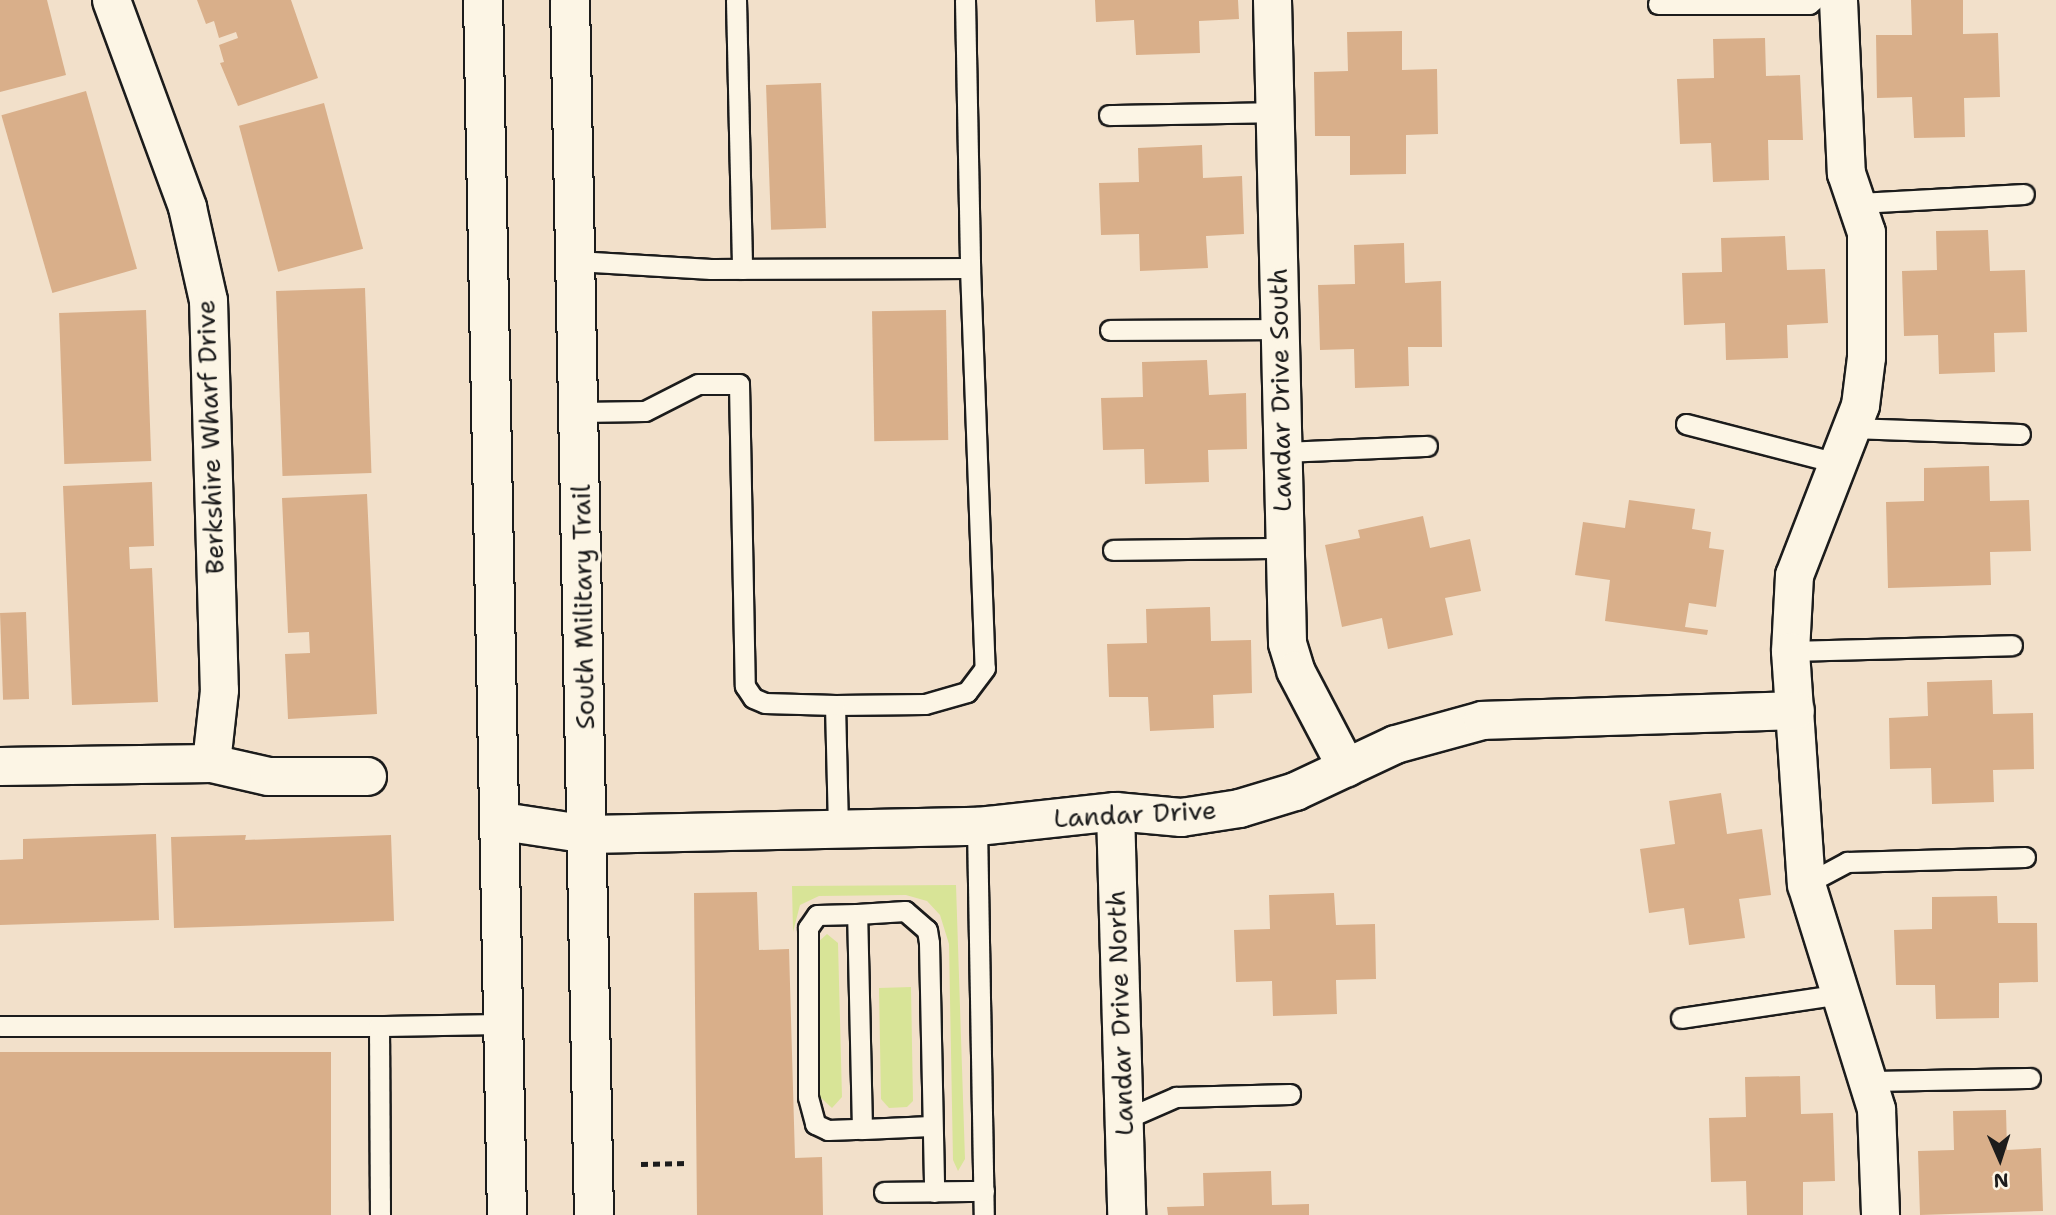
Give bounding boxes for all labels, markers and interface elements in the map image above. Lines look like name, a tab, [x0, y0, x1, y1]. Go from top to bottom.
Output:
street label: Landar Drive South	[1262, 268, 1298, 512]
street label: Berkshire Wharf Drive	[190, 299, 230, 575]
street label: South Military Trail	[565, 484, 601, 730]
street label: Landar Drive	[1053, 794, 1217, 834]
street label: Landar Drive North	[1100, 890, 1140, 1136]
north arrow	[1965, 1124, 2035, 1194]
text: N	[1993, 1168, 2009, 1193]

